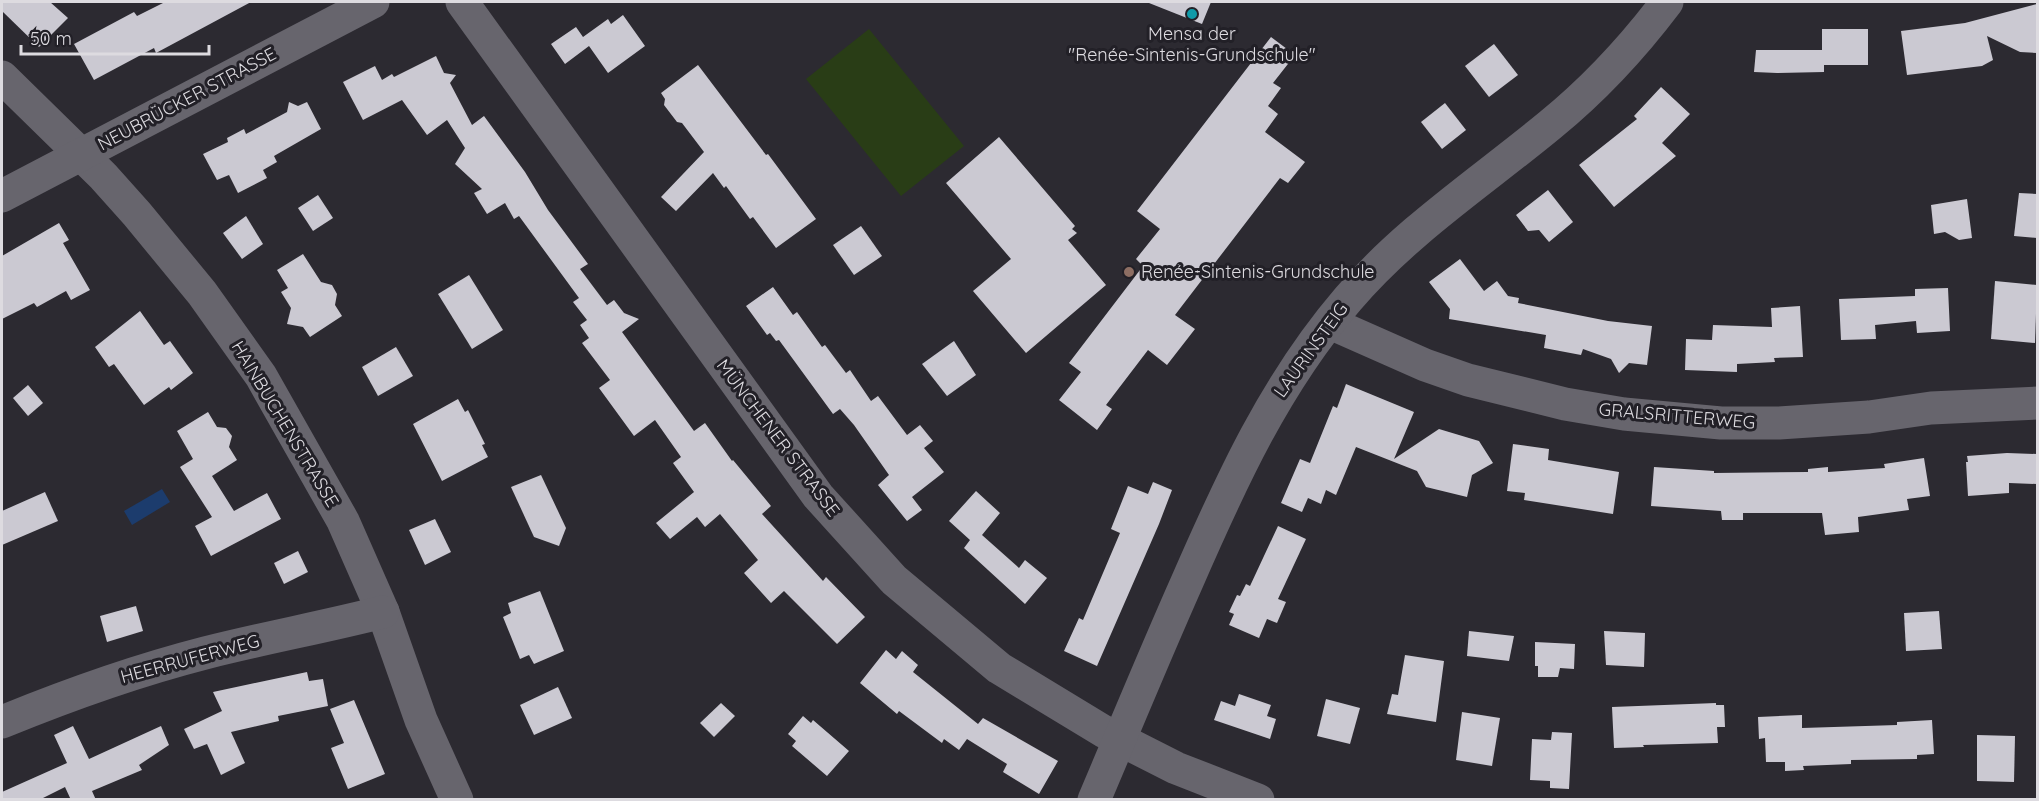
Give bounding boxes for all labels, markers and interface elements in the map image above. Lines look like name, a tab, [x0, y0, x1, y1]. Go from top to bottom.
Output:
marker: Mensa der "Renée-Sintenis-Grundschule"	[1185, 7, 1199, 21]
scale bar	[21, 18, 208, 56]
place label: Mensa der "Renée-Sintenis-Grundschule"	[1068, 22, 1316, 66]
text: 50 m	[30, 27, 72, 50]
street label: NEUBRÜCKER STRASSE	[94, 42, 280, 155]
place label: Renée-Sintenis-Grundschule	[1141, 260, 1375, 283]
marker: Renée-Sintenis-Grundschule	[1122, 265, 1136, 279]
street label: LAURINSTEIG	[1268, 298, 1353, 402]
street label: HAINBUCHENSTRASSE	[227, 336, 344, 511]
street label: MÜNCHENER STRASSE	[712, 354, 845, 521]
street label: GRALSRITTERWEG	[1598, 397, 1756, 434]
street label: HEERRUFERWEG	[118, 629, 262, 688]

